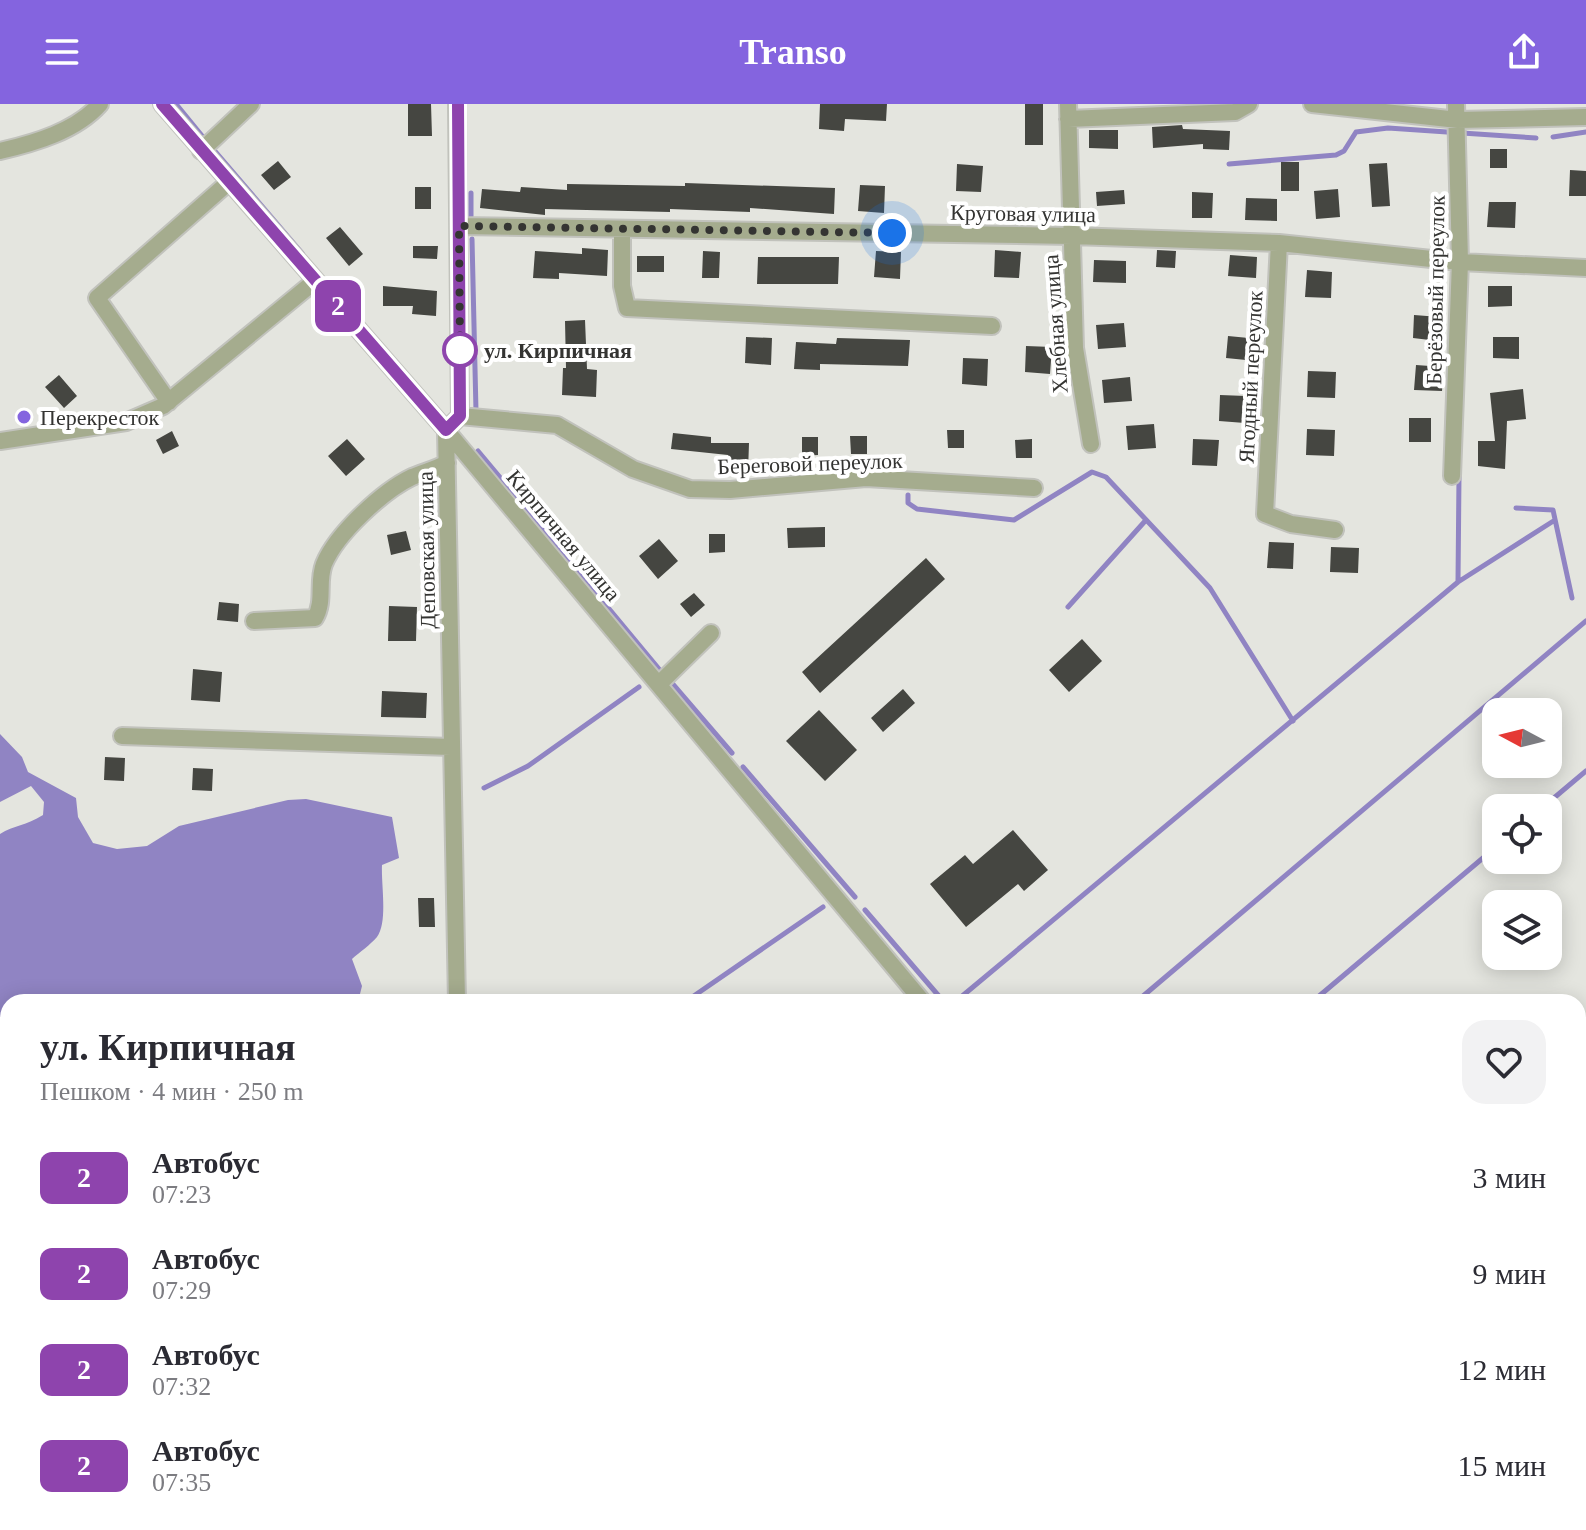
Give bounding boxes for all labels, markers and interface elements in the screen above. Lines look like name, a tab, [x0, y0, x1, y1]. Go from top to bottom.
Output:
icon: menu	[40, 30, 84, 74]
icon: share	[1502, 30, 1546, 74]
text: Transo	[739, 32, 847, 72]
street label: Берёзовый переулок	[1421, 195, 1450, 385]
street label: Круговая улица	[950, 200, 1096, 227]
your location	[872, 213, 912, 253]
street label: Хлебная улица	[1038, 253, 1073, 394]
line badge: 2	[312, 280, 364, 332]
text: 2	[331, 290, 345, 321]
street label: Ягодный переулок	[1233, 290, 1268, 464]
marker: ул. Кирпичная	[443, 333, 477, 367]
place label: ул. Кирпичная	[484, 338, 632, 363]
place label: Перекресток	[40, 405, 160, 430]
marker: Перекресток	[15, 408, 33, 426]
street label: Береговой переулок	[717, 448, 904, 479]
street label: Кирпичная улица	[501, 465, 626, 606]
street label: Деповская улица	[413, 471, 440, 629]
north arrow	[1482, 698, 1562, 778]
map controls	[1482, 698, 1562, 970]
button: locate	[1482, 794, 1562, 874]
button: layers	[1482, 890, 1562, 970]
button: heart	[1462, 1020, 1546, 1104]
text: ул. Кирпичная	[40, 1026, 296, 1068]
text: Пешком · 4 мин · 250 m	[40, 1077, 303, 1106]
text: Автобус	[152, 1146, 260, 1179]
text: 3 мин	[1472, 1161, 1546, 1194]
text: 2	[77, 1162, 91, 1193]
text: 07:23	[152, 1180, 211, 1209]
text: Автобус	[152, 1242, 260, 1275]
text: 9 мин	[1472, 1257, 1546, 1290]
text: 2	[77, 1258, 91, 1289]
text: 07:29	[152, 1276, 211, 1305]
text: Автобус	[152, 1338, 260, 1371]
text: 12 мин	[1457, 1353, 1546, 1386]
text: 2	[77, 1354, 91, 1385]
text: 07:32	[152, 1372, 211, 1401]
text: Автобус	[152, 1434, 260, 1467]
text: 15 мин	[1457, 1449, 1546, 1482]
text: 2	[77, 1450, 91, 1481]
text: 07:35	[152, 1468, 211, 1497]

